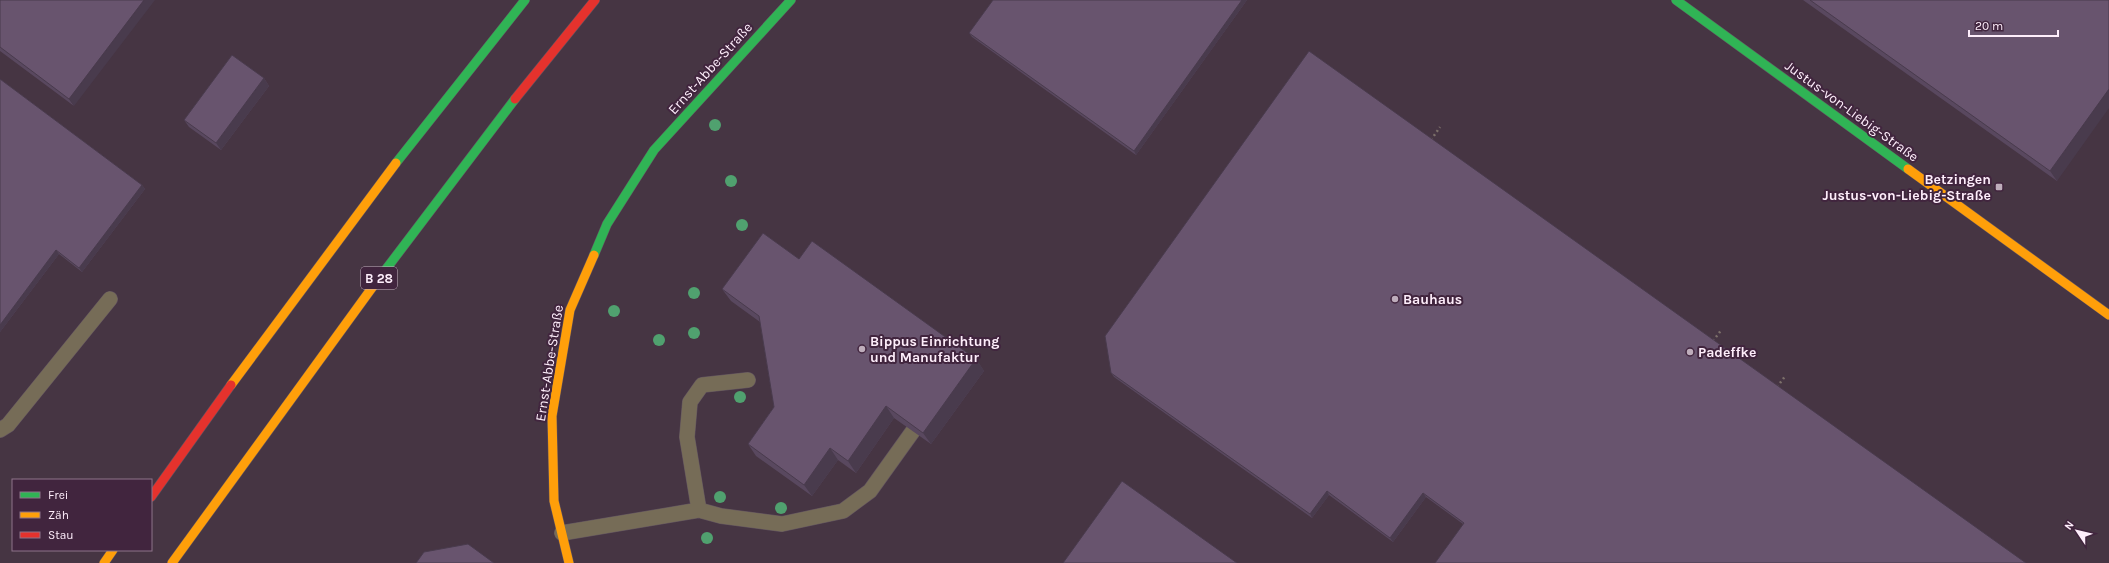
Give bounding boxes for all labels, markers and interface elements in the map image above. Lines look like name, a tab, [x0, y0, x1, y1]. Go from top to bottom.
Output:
scale bar	[1969, 12, 2058, 38]
street label: Ernst-Abbe-Straße	[665, 19, 756, 118]
text: 20 m	[1975, 19, 2003, 33]
street label: Justus-von-Liebig-Straße	[1782, 57, 1922, 166]
place label: Betzingen Justus-von-Liebig-Straße	[1822, 171, 1991, 204]
marker: Betzingen Justus-von-Liebig-Straße	[1994, 182, 2004, 192]
road number: B 28	[361, 267, 397, 289]
place label: Bauhaus	[1403, 291, 1462, 308]
marker: Bauhaus	[1390, 294, 1400, 304]
street label: Ernst-Abbe-Straße	[532, 304, 567, 423]
place label: Bippus Einrichtung und Manufaktur	[870, 333, 999, 366]
marker: Bippus Einrichtung und Manufaktur	[857, 344, 867, 354]
place label: Padeffke	[1698, 344, 1756, 361]
marker: Padeffke	[1685, 347, 1695, 357]
legend	[12, 479, 152, 551]
text: Frei	[48, 488, 68, 502]
text: Zäh	[48, 508, 69, 522]
north arrow	[2057, 511, 2097, 551]
text: N	[2062, 519, 2077, 533]
text: Stau	[48, 528, 74, 542]

